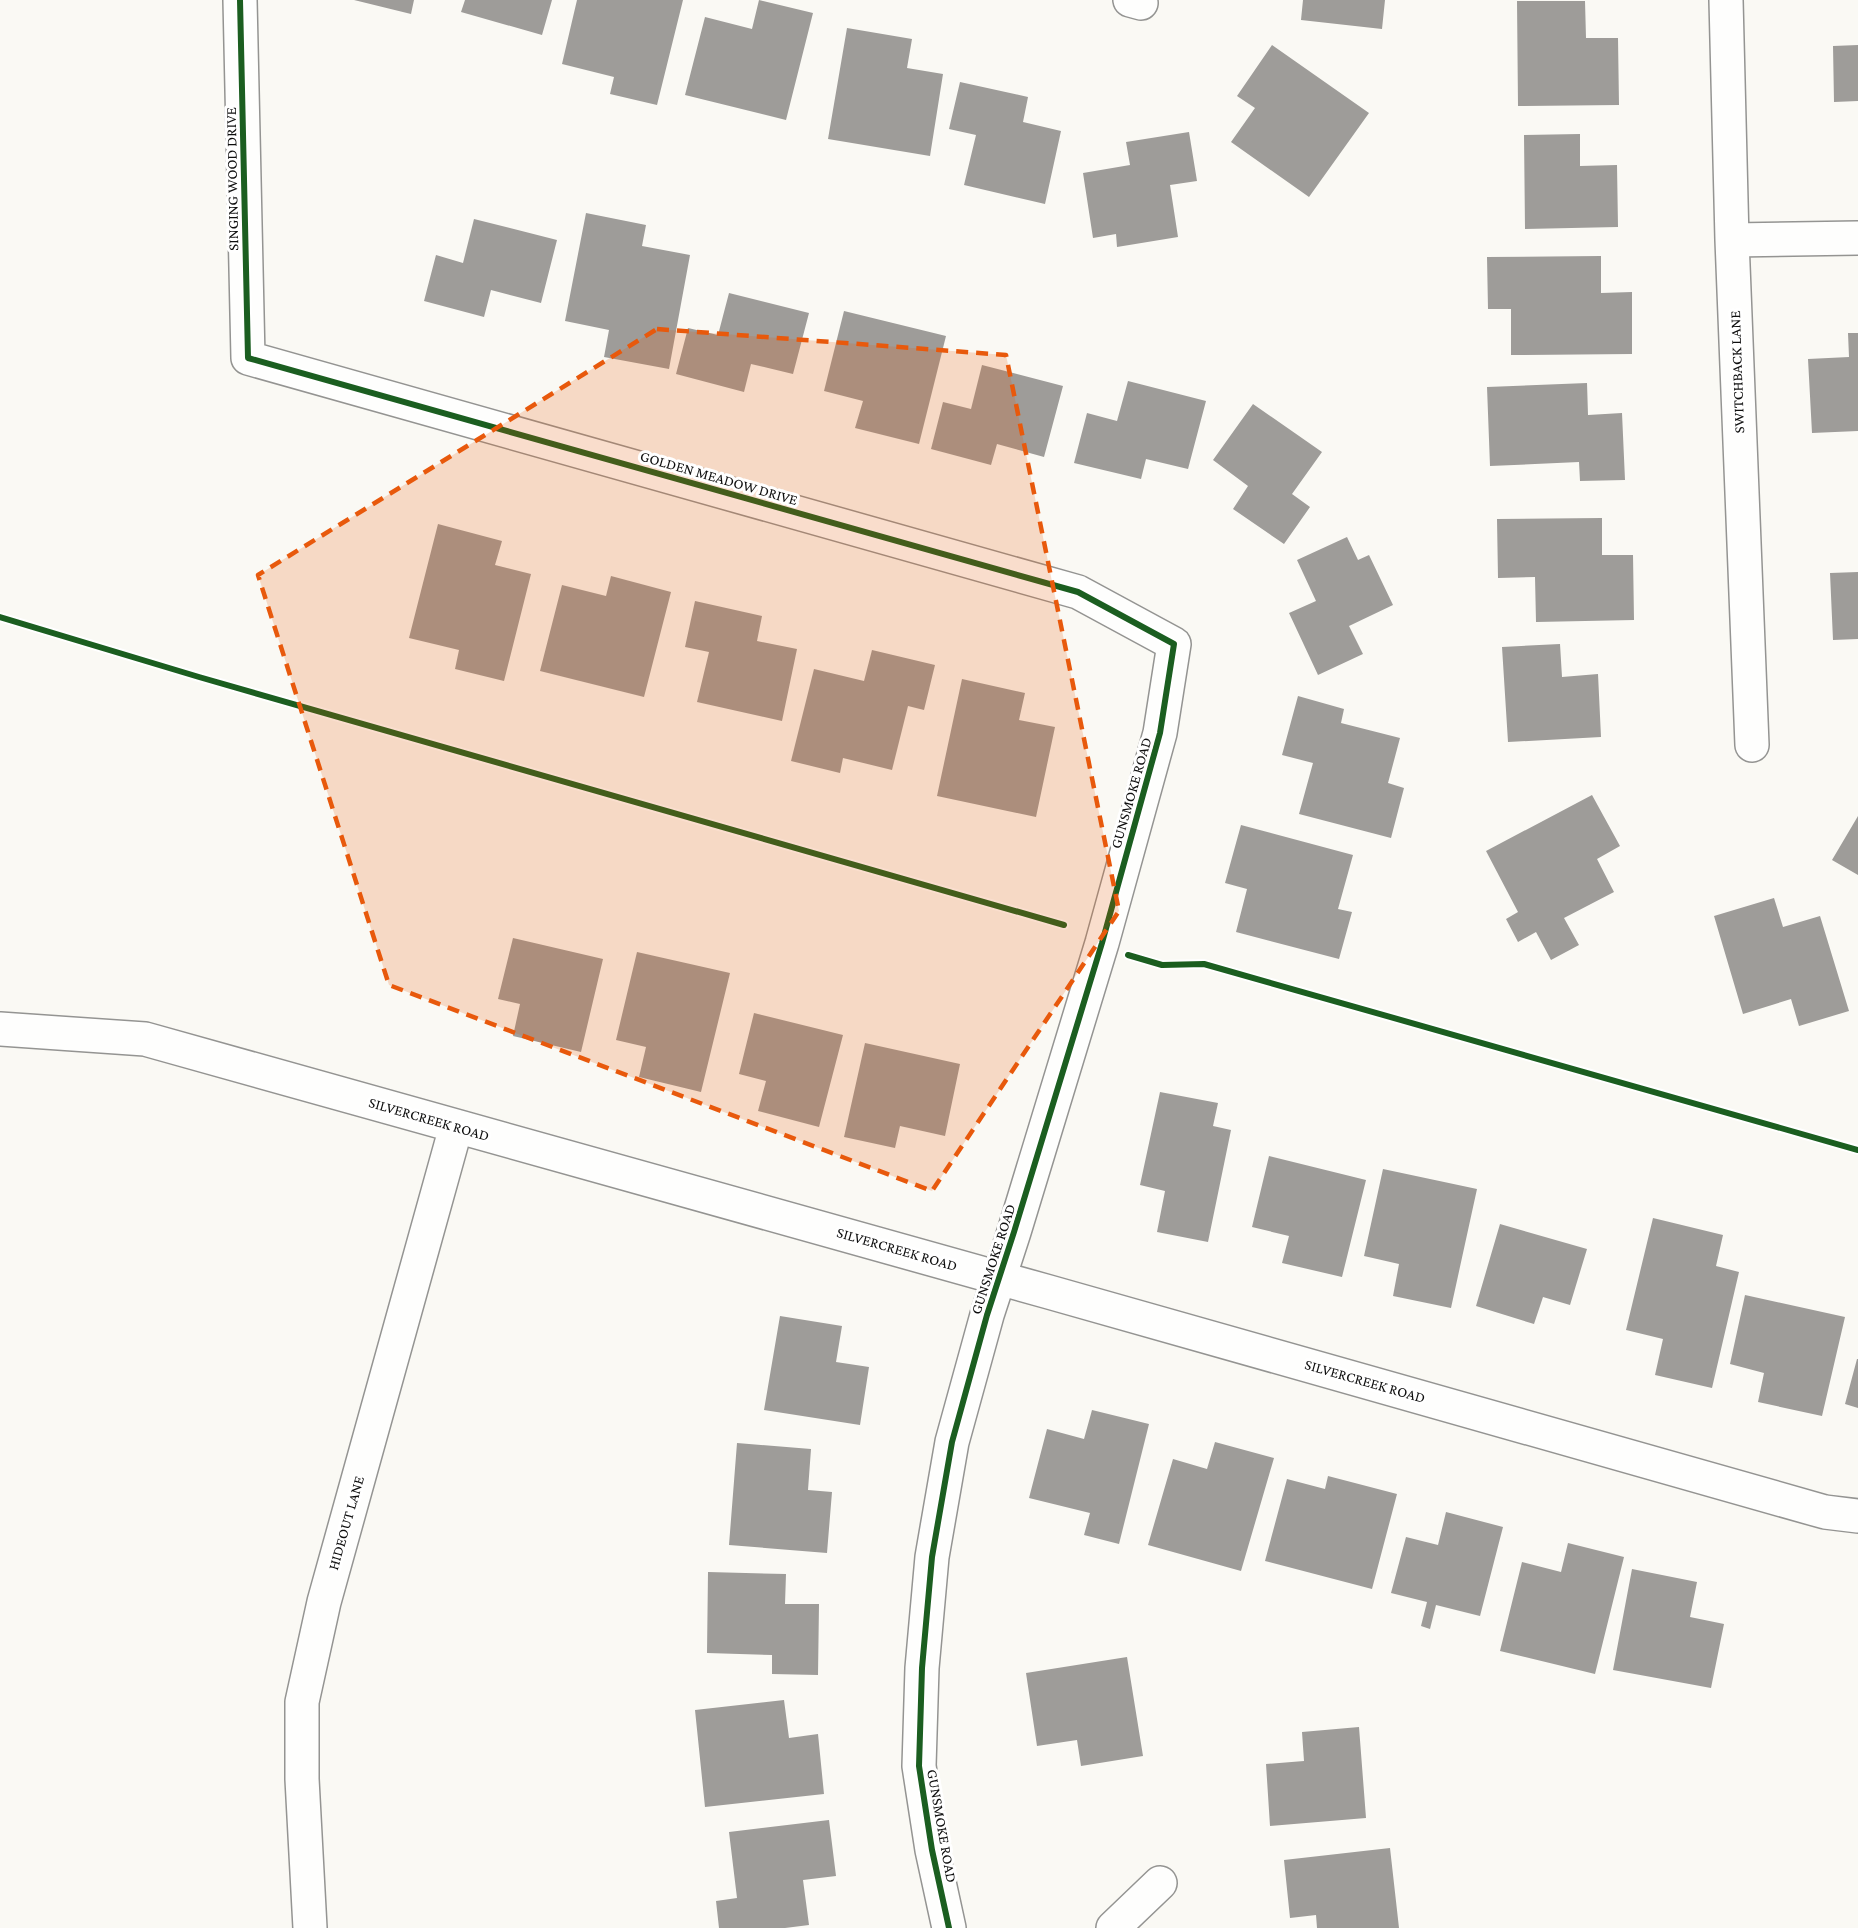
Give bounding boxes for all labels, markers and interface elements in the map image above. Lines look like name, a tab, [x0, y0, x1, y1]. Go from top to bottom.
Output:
street label: SINGING WOOD DRIVE	[223, 107, 241, 251]
street label: SWITCHBACK LANE	[1727, 310, 1747, 434]
street label: GOLDEN MEADOW DRIVE	[638, 448, 800, 508]
street label: GUNSMOKE ROAD	[1107, 736, 1155, 850]
street label: SILVERCREEK ROAD	[367, 1094, 491, 1144]
street label: GUNSMOKE ROAD	[968, 1202, 1018, 1316]
street label: SILVERCREEK ROAD	[835, 1224, 959, 1274]
street label: SILVERCREEK ROAD	[1303, 1356, 1427, 1406]
street label: HIDEOUT LANE	[325, 1474, 367, 1572]
street label: GUNSMOKE ROAD	[924, 1768, 960, 1884]

